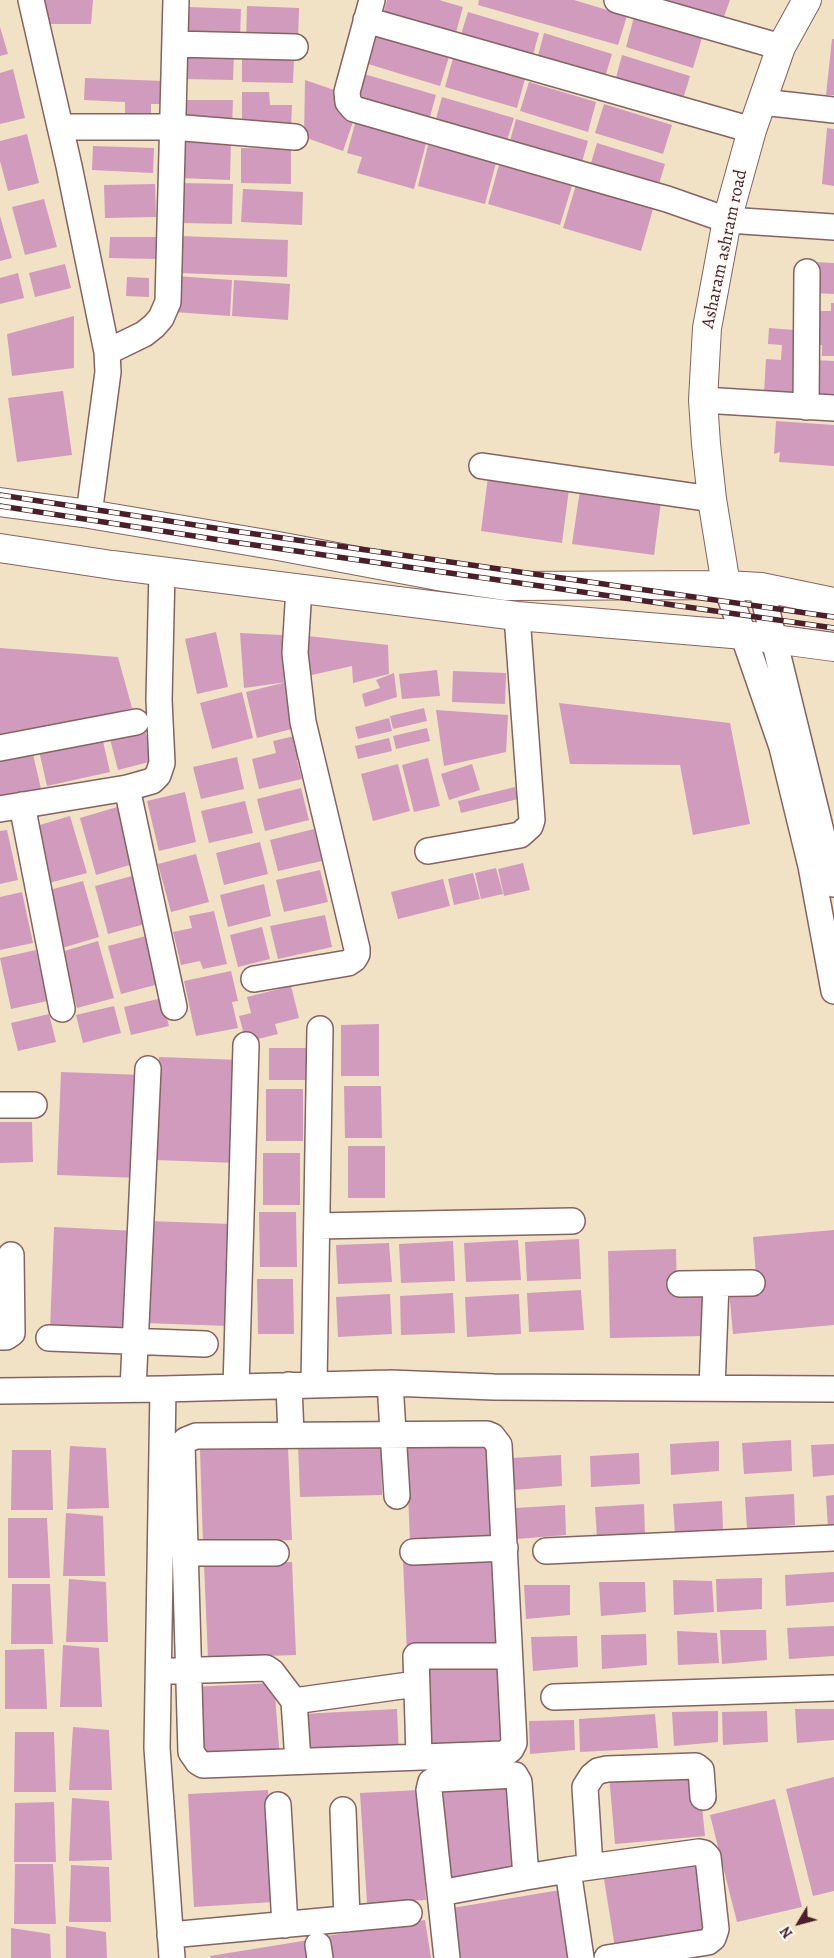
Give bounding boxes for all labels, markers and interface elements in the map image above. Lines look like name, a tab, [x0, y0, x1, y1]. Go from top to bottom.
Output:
street label: Asharam ashram road	[698, 168, 752, 330]
north arrow	[774, 1898, 824, 1948]
text: N	[776, 1923, 797, 1942]

